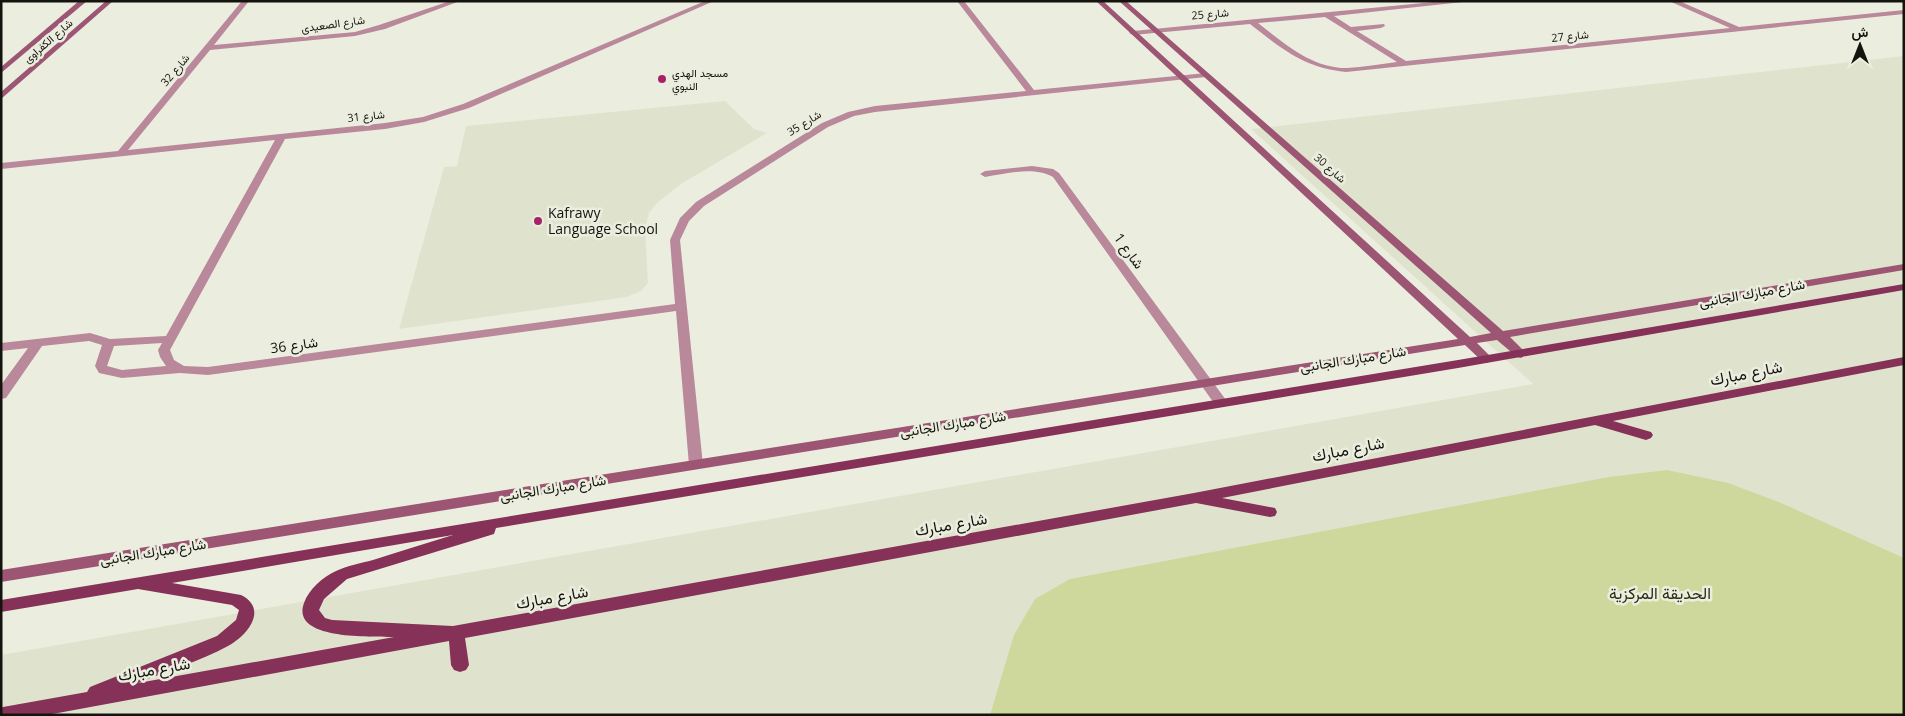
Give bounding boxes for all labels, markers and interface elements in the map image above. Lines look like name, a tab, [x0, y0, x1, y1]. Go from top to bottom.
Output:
street label: شارع 25	[1191, 4, 1230, 24]
street label: شارع الصعيدى	[300, 12, 366, 36]
street label: شارع الكفراوى	[20, 15, 76, 67]
north arrow	[1835, 20, 1885, 70]
text: ش	[1852, 22, 1869, 41]
street label: شارع 27	[1550, 26, 1590, 46]
street label: شارع 32	[157, 50, 193, 90]
place label: مسجد الهدي النبوي	[672, 65, 728, 96]
marker: مسجد الهدي النبوي	[656, 73, 668, 85]
street label: شارع 31	[346, 106, 386, 126]
street label: شارع 35	[784, 106, 824, 140]
street label: شارع 30	[1311, 150, 1350, 187]
place label: Kafrawy Language School	[548, 203, 658, 238]
marker: Kafrawy Language School	[532, 215, 544, 227]
street label: شارع 1	[1108, 229, 1149, 274]
street label: شارع مبارك الجانبى	[1697, 274, 1807, 313]
street label: شارع 36	[269, 332, 319, 359]
street label: شارع مبارك الجانبى	[1298, 341, 1408, 378]
street label: شارع مبارك	[1708, 355, 1784, 392]
street label: شارع مبارك الجانبى	[898, 406, 1008, 443]
street label: شارع مبارك	[1310, 431, 1386, 468]
street label: شارع مبارك الجانبى	[498, 470, 608, 507]
street label: شارع مبارك	[913, 507, 989, 542]
street label: شارع مبارك الجانبى	[98, 534, 208, 571]
street label: شارع مبارك	[514, 580, 590, 615]
park label: الحديقة المركزية	[1609, 582, 1711, 604]
street label: شارع مبارك	[116, 652, 192, 687]

